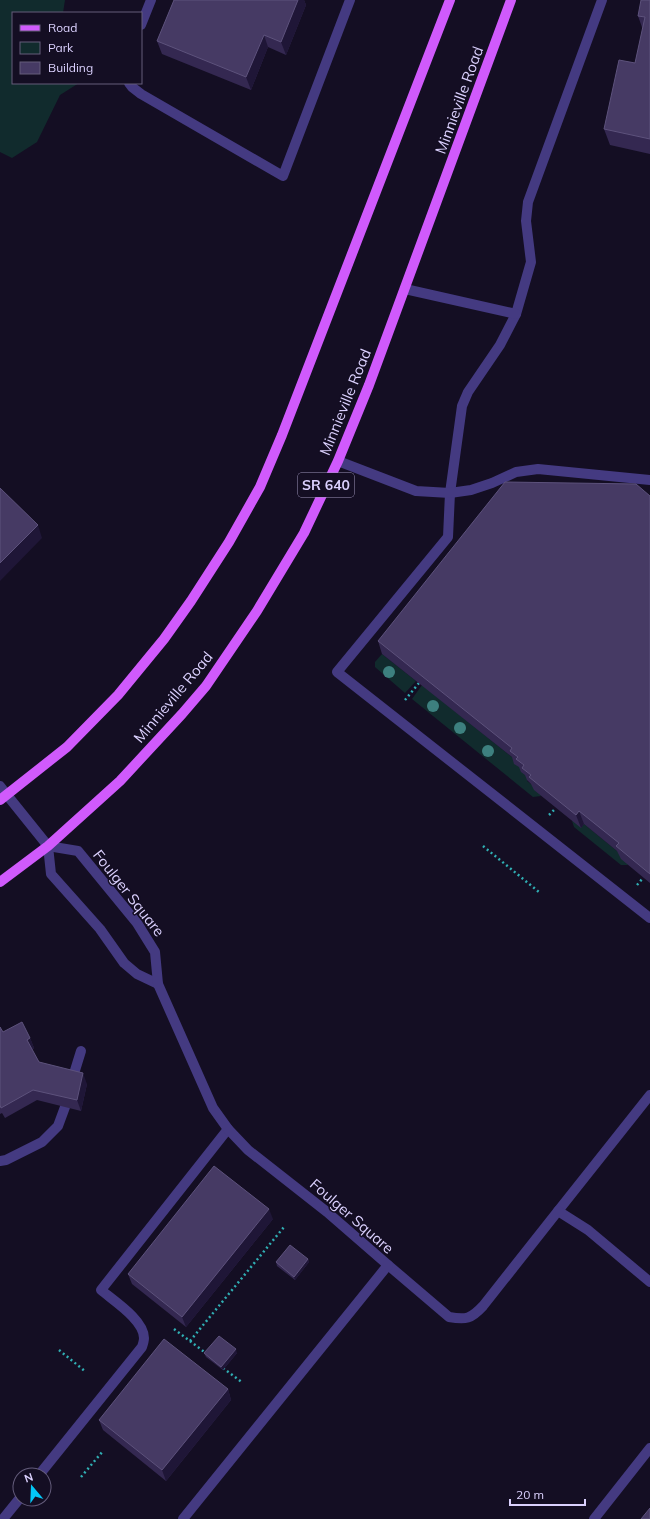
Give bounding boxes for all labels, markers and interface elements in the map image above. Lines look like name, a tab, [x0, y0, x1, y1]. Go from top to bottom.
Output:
legend	[12, 12, 142, 84]
text: Road	[48, 20, 77, 35]
text: Park	[48, 40, 74, 55]
street label: Minnieville Road	[431, 44, 487, 156]
text: Building	[48, 60, 93, 75]
street label: Minnieville Road	[315, 346, 375, 458]
road number: SR 640	[298, 473, 354, 497]
street label: Minnieville Road	[129, 648, 217, 746]
street label: Foulger Square	[89, 846, 169, 940]
street label: Foulger Square	[306, 1174, 398, 1258]
north arrow	[12, 1467, 52, 1507]
text: N	[23, 1470, 35, 1486]
scale bar	[510, 1481, 585, 1507]
text: 20 m	[516, 1487, 544, 1502]

